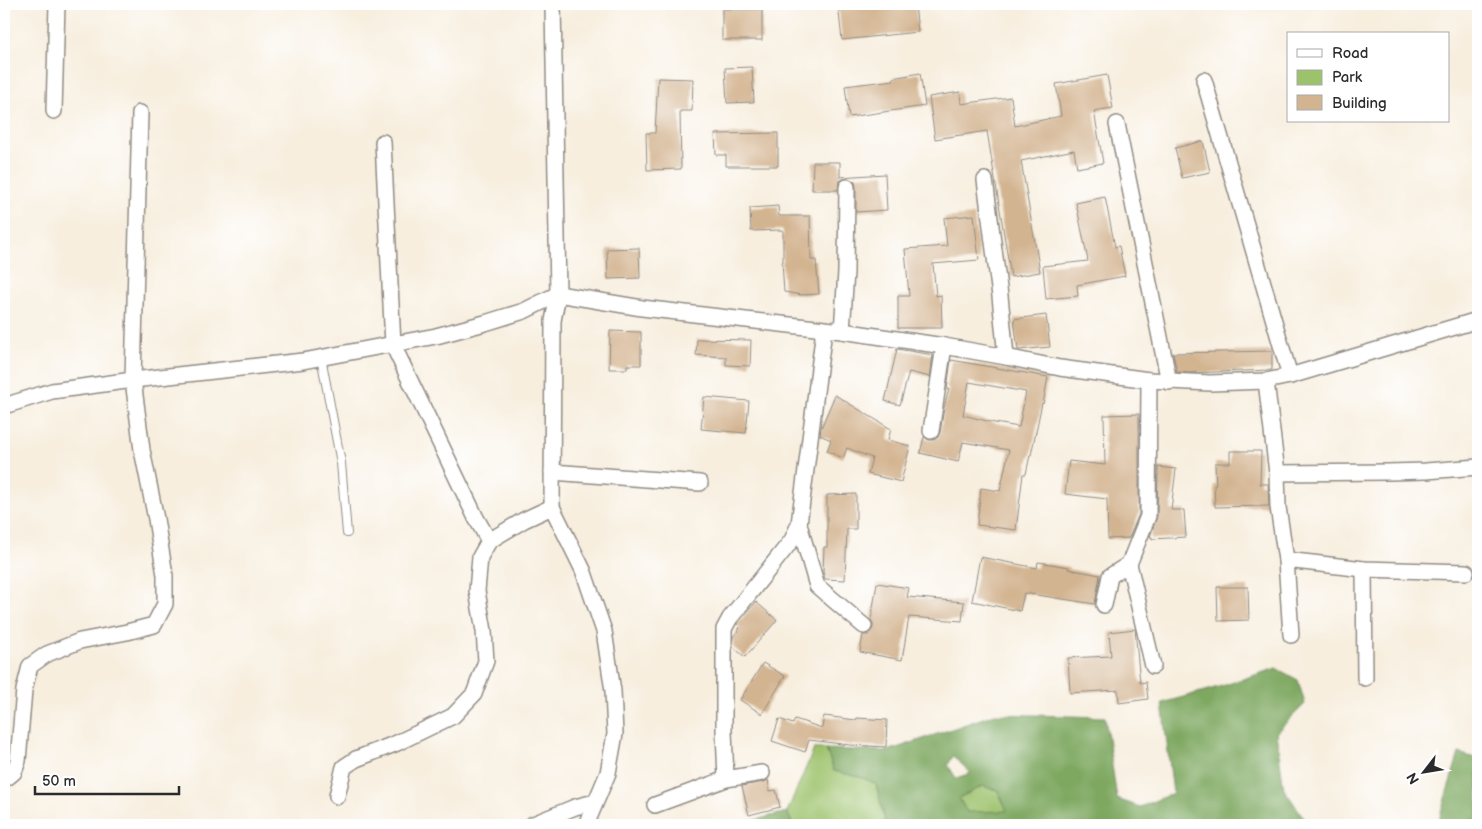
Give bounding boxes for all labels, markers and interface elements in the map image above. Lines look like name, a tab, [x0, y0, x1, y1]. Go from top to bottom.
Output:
legend	[1287, 32, 1450, 122]
text: Road	[1332, 44, 1368, 63]
text: Park	[1332, 68, 1363, 87]
text: Building	[1332, 94, 1387, 113]
north arrow	[1400, 746, 1450, 796]
scale bar	[35, 764, 179, 796]
text: N	[1403, 770, 1423, 787]
text: 50 m	[42, 772, 76, 791]

